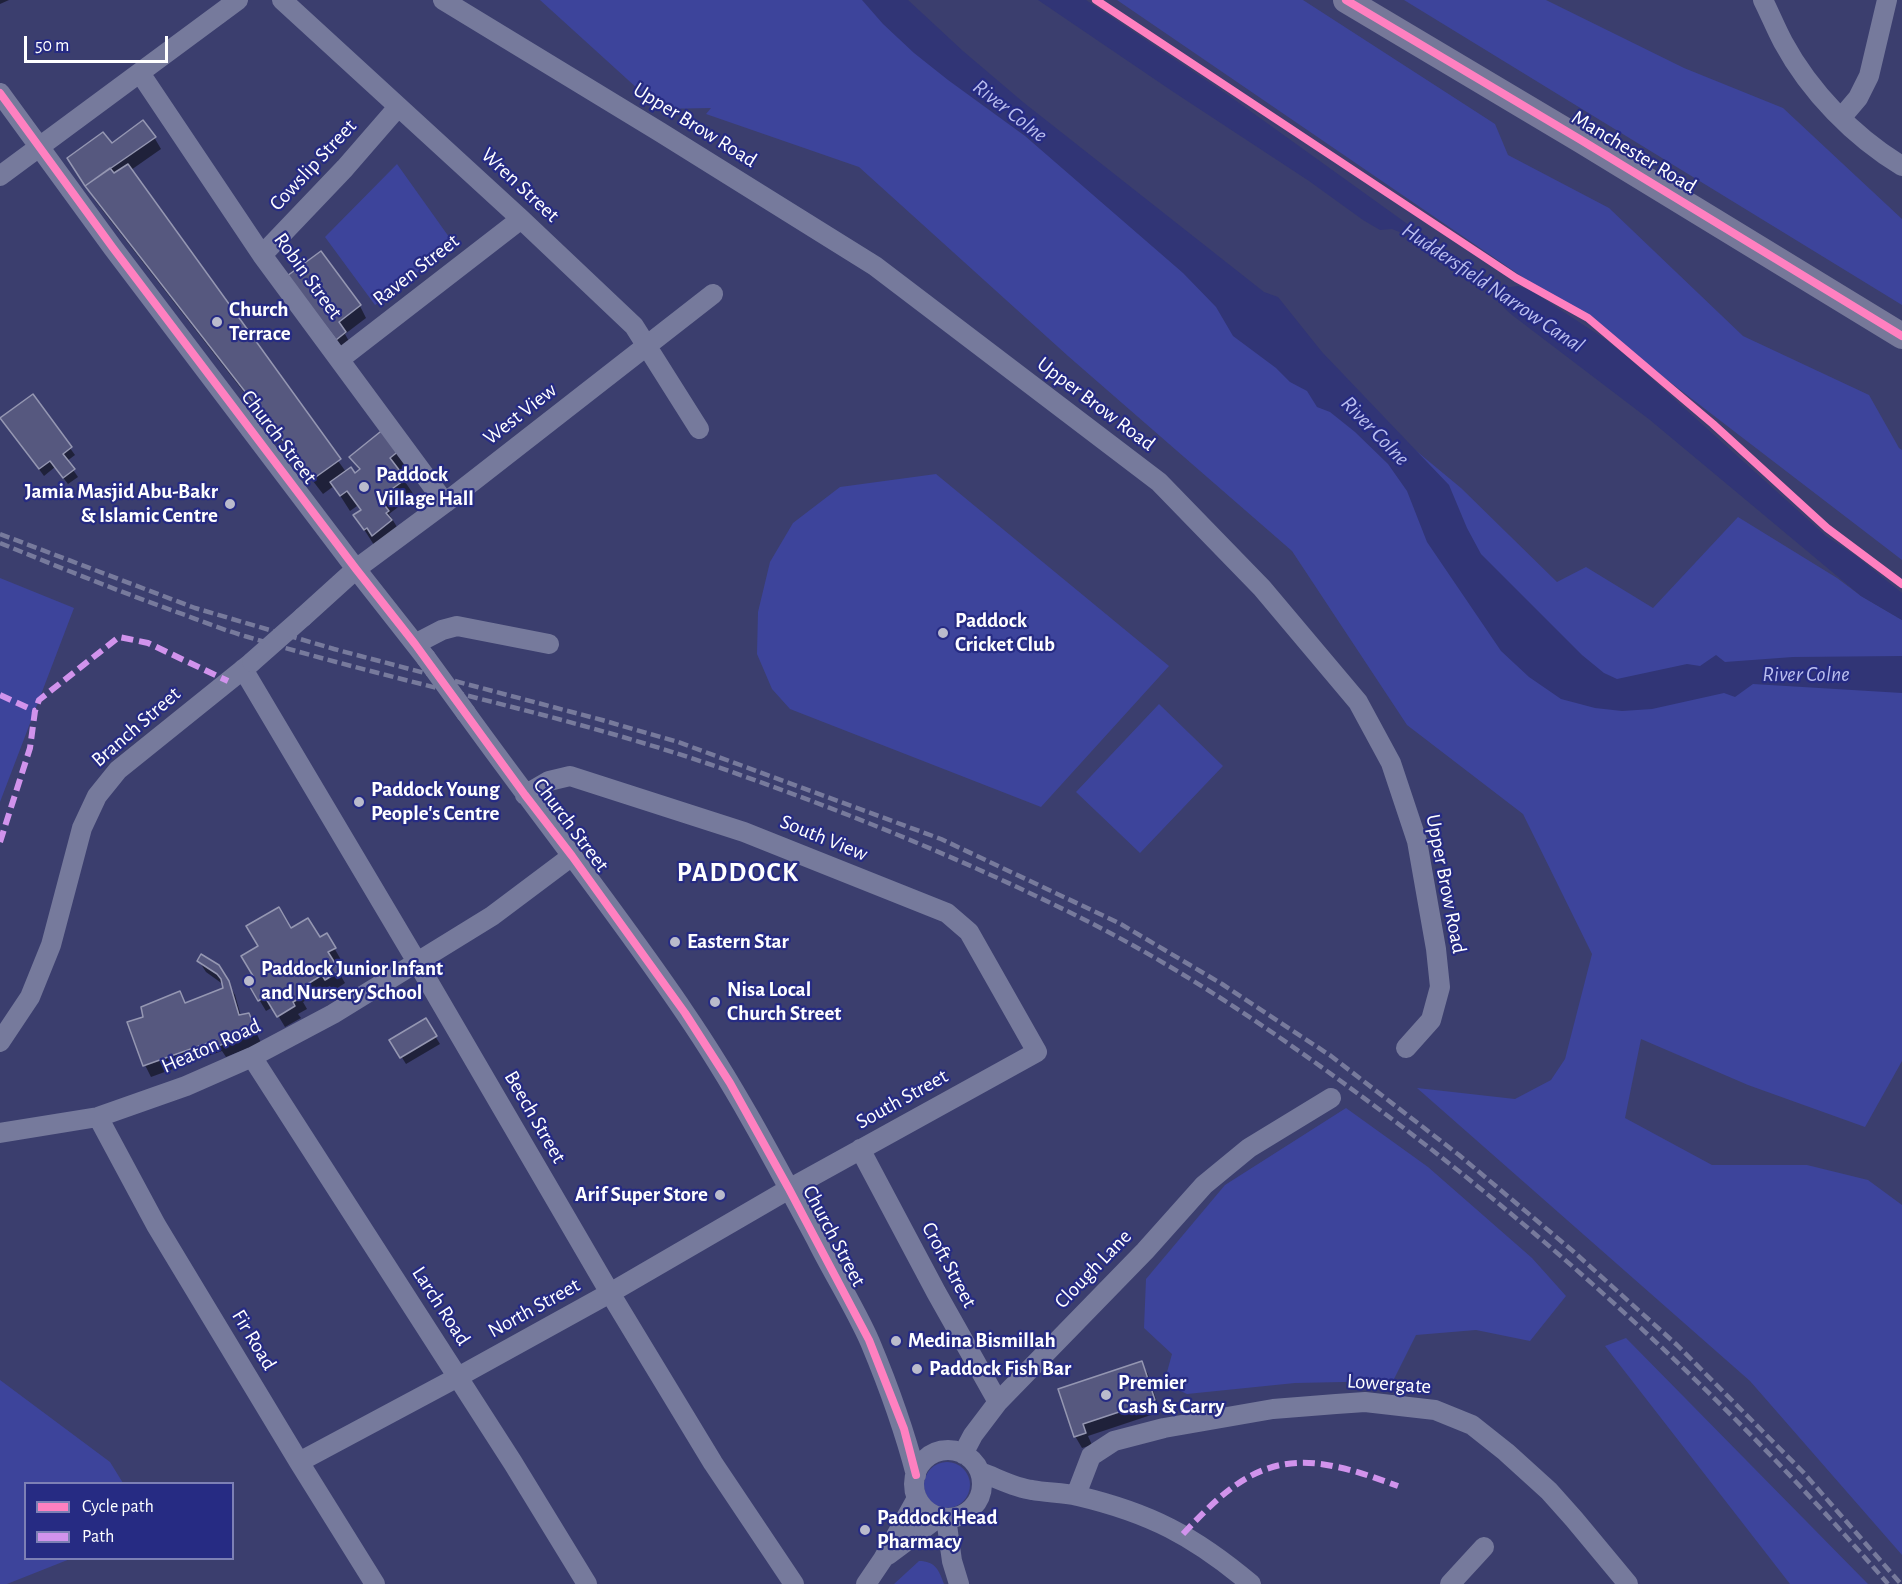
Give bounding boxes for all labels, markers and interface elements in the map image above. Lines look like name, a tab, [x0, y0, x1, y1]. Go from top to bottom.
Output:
scale bar	[27, 24, 171, 62]
text: 50 m	[35, 37, 69, 55]
water label: River Colne	[967, 74, 1053, 148]
street label: Upper Brow Road	[628, 77, 762, 173]
street label: Manchester Road	[1567, 105, 1701, 199]
street label: Cowslip Street	[264, 114, 362, 216]
street label: Wren Street	[476, 142, 564, 228]
water label: Huddersfield Narrow Canal	[1397, 217, 1589, 359]
street label: Robin Street	[268, 228, 348, 324]
street label: Raven Street	[368, 228, 464, 312]
place label: Church Terrace	[229, 297, 291, 347]
marker: Church Terrace	[210, 315, 224, 329]
street label: Upper Brow Road	[1032, 351, 1160, 457]
street label: West View	[478, 378, 562, 450]
street label: Church Street	[236, 385, 322, 489]
water label: River Colne	[1335, 390, 1415, 472]
place label: Paddock Village Hall	[376, 462, 474, 512]
place label: Jamia Masjid Abu-Bakr & Islamic Centre	[25, 479, 218, 529]
marker: Paddock Village Hall	[357, 480, 371, 494]
marker: Jamia Masjid Abu-Bakr & Islamic Centre	[223, 497, 237, 511]
place label: Paddock Cricket Club	[955, 608, 1055, 658]
marker: Paddock Cricket Club	[936, 626, 950, 640]
water label: River Colne	[1762, 661, 1850, 687]
street label: Branch Street	[86, 681, 186, 773]
street label: Church Street	[528, 773, 614, 877]
place label: Paddock Young People's Centre	[371, 777, 499, 827]
marker: Paddock Young People's Centre	[352, 795, 366, 809]
street label: South View	[776, 809, 872, 867]
street label: Upper Brow Road	[1420, 812, 1472, 956]
district label: PADDOCK	[677, 857, 799, 889]
place label: Eastern Star	[687, 929, 789, 955]
marker: Eastern Star	[668, 935, 682, 949]
place label: Paddock Junior Infant and Nursery School	[261, 956, 443, 1006]
marker: Paddock Junior Infant and Nursery School	[242, 974, 256, 988]
place label: Nisa Local Church Street	[727, 977, 841, 1027]
marker: Nisa Local Church Street	[708, 995, 722, 1009]
street label: Heaton Road	[158, 1013, 264, 1079]
street label: South Street	[852, 1063, 952, 1135]
street label: Beech Street	[499, 1066, 571, 1168]
street label: Church Street	[797, 1181, 871, 1291]
place label: Arif Super Store	[575, 1182, 708, 1208]
marker: Arif Super Store	[713, 1188, 727, 1202]
street label: Croft Street	[916, 1218, 982, 1312]
street label: Clough Lane	[1049, 1224, 1137, 1314]
street label: Larch Road	[406, 1262, 476, 1350]
street label: North Street	[484, 1272, 584, 1344]
street label: Fir Road	[226, 1305, 282, 1375]
place label: Medina Bismillah	[908, 1328, 1056, 1354]
marker: Medina Bismillah	[889, 1334, 903, 1348]
place label: Paddock Fish Bar	[929, 1356, 1071, 1382]
marker: Paddock Fish Bar	[910, 1362, 924, 1376]
street label: Lowergate	[1346, 1368, 1432, 1400]
place label: Premier Cash & Carry	[1118, 1370, 1224, 1420]
marker: Premier Cash & Carry	[1099, 1388, 1113, 1402]
legend	[24, 1482, 234, 1560]
text: Cycle path	[82, 1498, 154, 1516]
place label: Paddock Head Pharmacy	[877, 1505, 998, 1555]
marker: Paddock Head Pharmacy	[858, 1523, 872, 1537]
text: Path	[82, 1528, 114, 1546]

